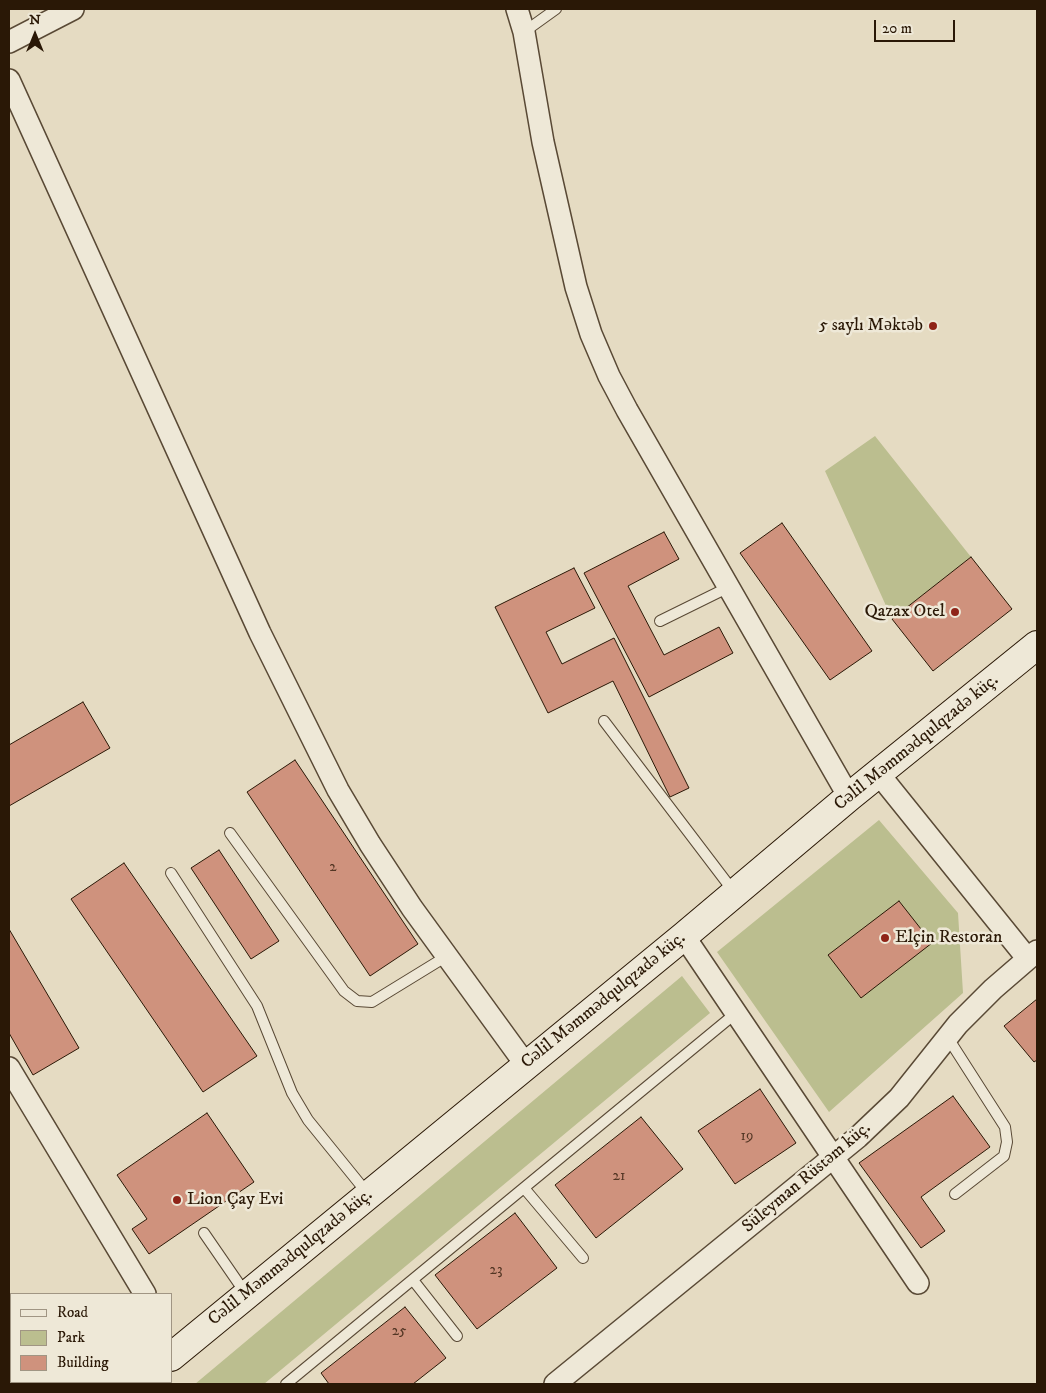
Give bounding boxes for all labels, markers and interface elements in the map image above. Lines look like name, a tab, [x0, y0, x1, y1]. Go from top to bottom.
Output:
north arrow	[10, 10, 60, 60]
scale bar	[876, 10, 957, 42]
text: N	[29, 11, 41, 29]
text: 20 m	[882, 19, 912, 38]
place label: 5 saylı Məktəb	[819, 315, 923, 337]
marker: 5 saylı Məktəb	[927, 320, 939, 332]
place label: Qazax Otel	[864, 601, 945, 623]
marker: Qazax Otel	[949, 606, 961, 618]
street label: Cəlil Məmmədqulqzadə küç.	[830, 670, 1004, 816]
house number: 2	[329, 859, 337, 877]
place label: Elçin Restoran	[895, 927, 1002, 949]
street label: Cəlil Məmmədqulqzadə küç.	[517, 928, 691, 1074]
marker: Elçin Restoran	[879, 932, 891, 944]
street label: Süleyman Rüstəm küç.	[738, 1118, 876, 1238]
house number: 19	[741, 1128, 753, 1146]
house number: 21	[613, 1168, 625, 1186]
street label: Cəlil Məmmədqulqzadə küç.	[204, 1185, 378, 1331]
place label: Lion Çay Evi	[187, 1189, 284, 1211]
marker: Lion Çay Evi	[171, 1194, 183, 1206]
house number: 23	[490, 1262, 502, 1280]
legend	[10, 1293, 172, 1383]
text: Road	[57, 1303, 88, 1322]
house number: 25	[392, 1323, 406, 1341]
text: Park	[57, 1328, 85, 1347]
text: Building	[57, 1353, 109, 1372]

